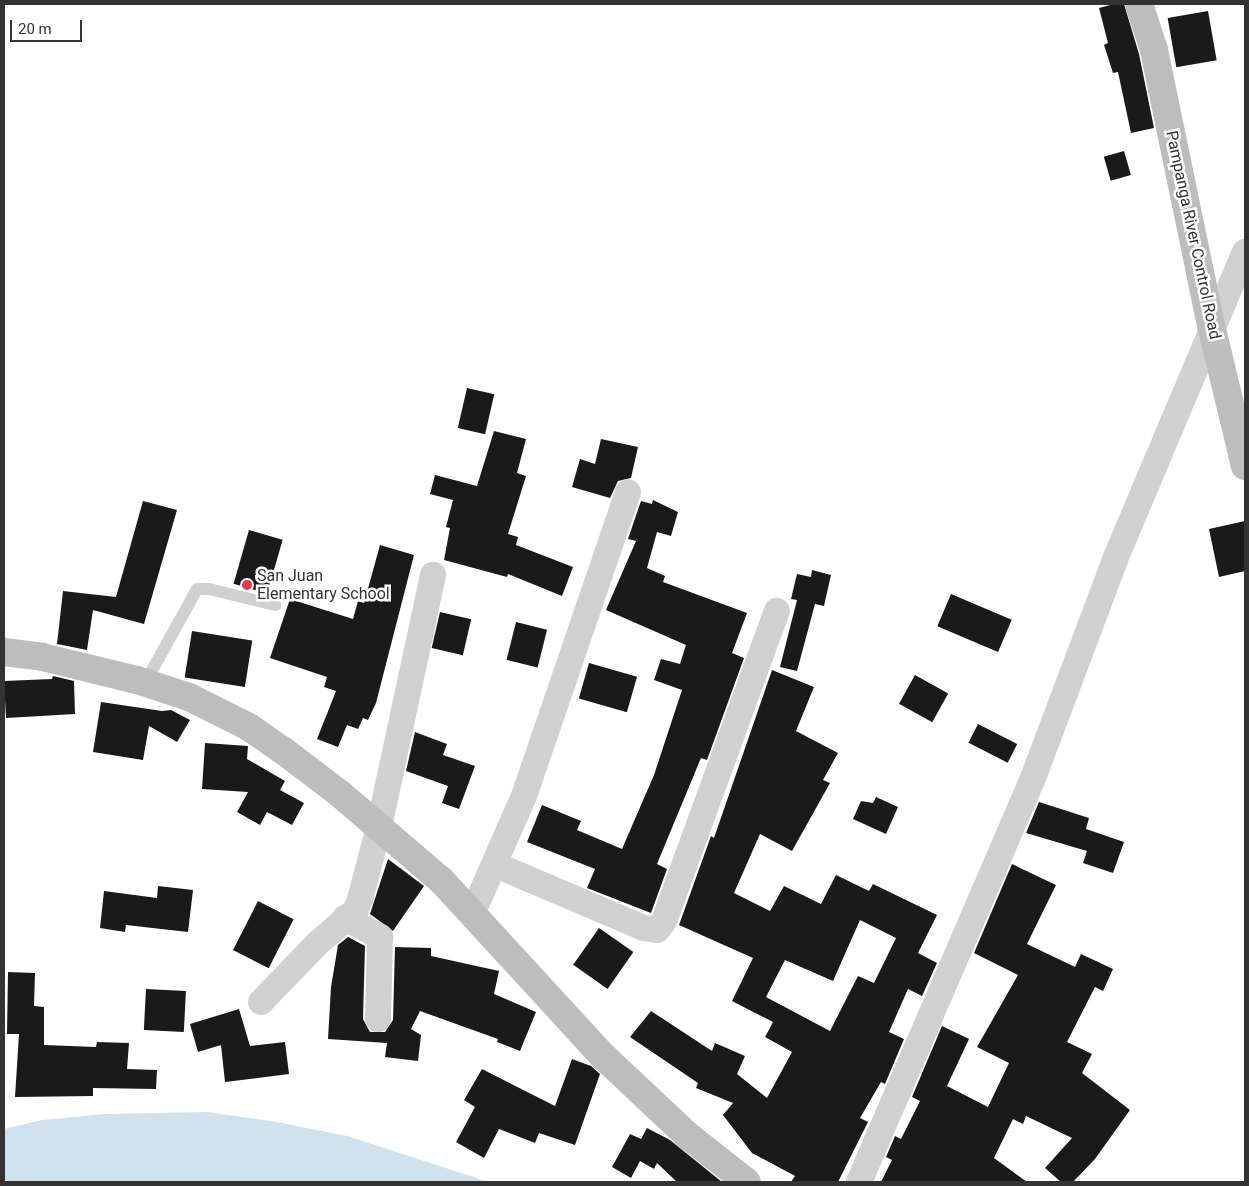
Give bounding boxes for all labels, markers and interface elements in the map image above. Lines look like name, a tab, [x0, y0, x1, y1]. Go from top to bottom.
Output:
scale bar	[12, 10, 85, 42]
text: 20 m	[18, 20, 52, 38]
street label: Pampanga River Control Road	[1161, 129, 1225, 341]
place label: San Juan Elementary School	[257, 566, 390, 604]
marker: San Juan Elementary School	[241, 579, 253, 591]

